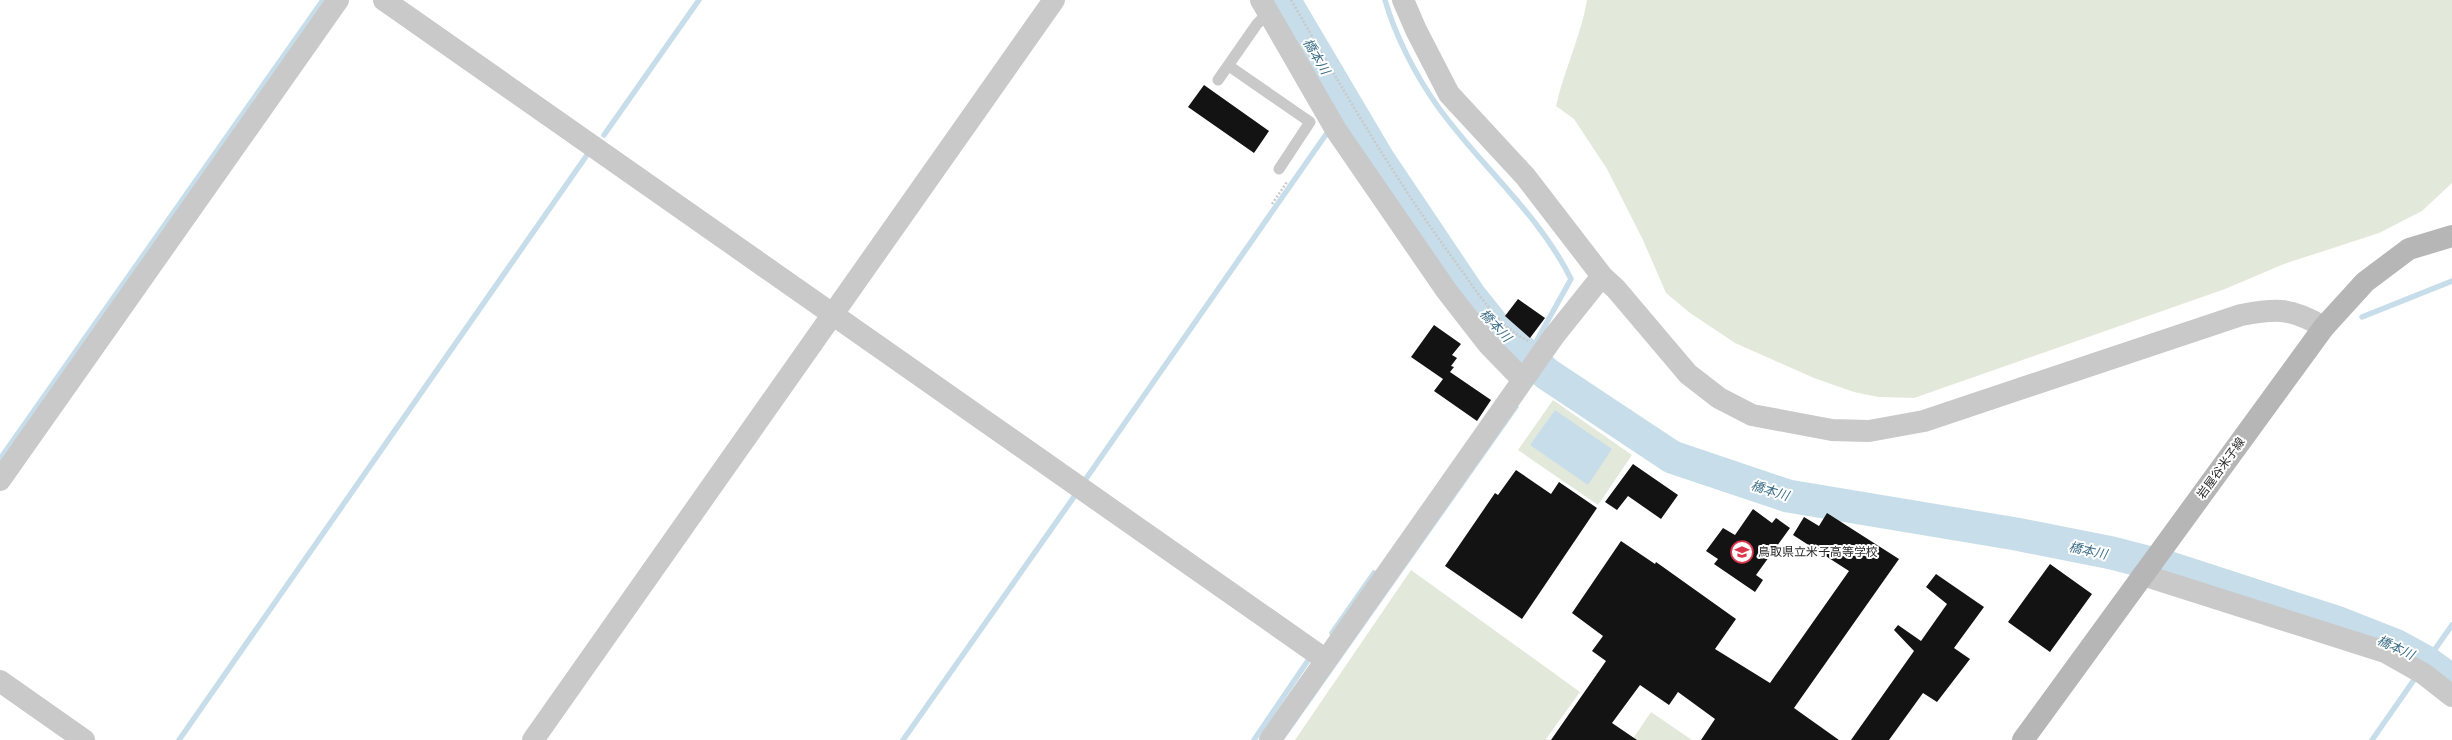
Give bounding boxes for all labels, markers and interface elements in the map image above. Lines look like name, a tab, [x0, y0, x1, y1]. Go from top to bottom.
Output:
water label: 橋本川	[1300, 35, 1335, 79]
water label: 橋本川	[1477, 305, 1517, 346]
street label: 岩屋谷米子線	[2193, 434, 2248, 501]
water label: 橋本川	[1749, 477, 1793, 504]
water label: 橋本川	[2067, 538, 2111, 562]
school or university icon: 鳥取県立米子高等学校	[1729, 539, 1755, 565]
place label: 鳥取県立米子高等学校	[1758, 544, 1878, 559]
water label: 橋本川	[2375, 632, 2419, 663]

